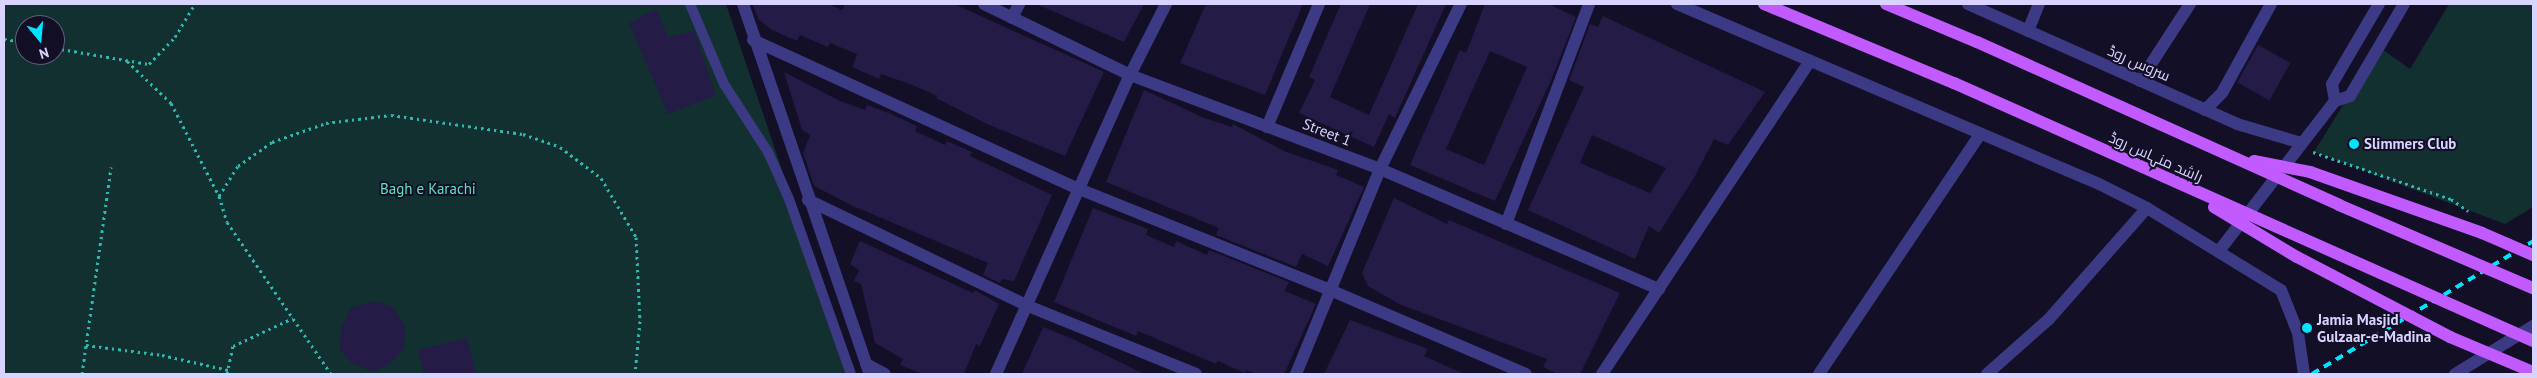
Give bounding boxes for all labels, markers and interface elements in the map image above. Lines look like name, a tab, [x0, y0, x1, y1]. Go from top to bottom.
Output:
north arrow	[15, 15, 65, 65]
street label: سروس روڈ	[2105, 41, 2173, 85]
text: N	[37, 43, 51, 63]
street label: Street 1	[1300, 115, 1354, 149]
street label: راشد منہاس روڈ	[2106, 128, 2206, 186]
place label: Slimmers Club	[2364, 135, 2456, 153]
marker: Slimmers Club	[2348, 138, 2360, 150]
park label: Bagh e Karachi	[380, 180, 476, 198]
place label: Jamia Masjid Gulzaar-e-Madina	[2317, 310, 2431, 345]
marker: Jamia Masjid Gulzaar-e-Madina	[2301, 322, 2313, 334]

